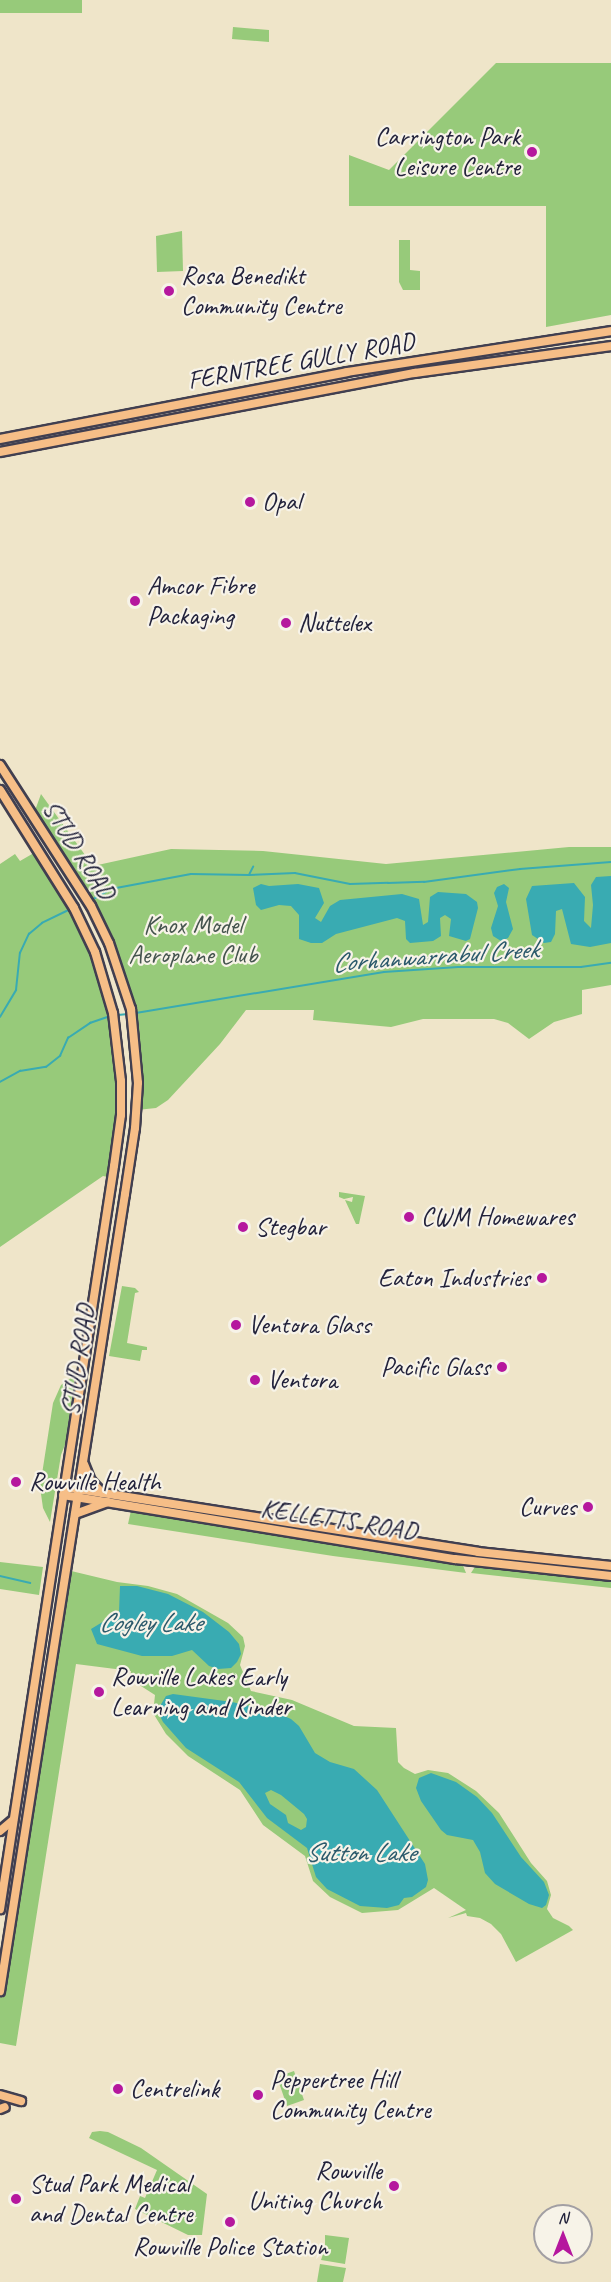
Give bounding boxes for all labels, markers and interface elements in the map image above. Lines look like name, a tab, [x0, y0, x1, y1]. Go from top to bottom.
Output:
place label: Carrington Park Leisure Centre	[375, 121, 520, 182]
marker: Carrington Park Leisure Centre	[525, 145, 539, 159]
place label: Rosa Benedikt Community Centre	[181, 260, 342, 322]
marker: Rosa Benedikt Community Centre	[162, 284, 176, 298]
street label: FERNTREE GULLY ROAD	[185, 326, 417, 396]
place label: Opal	[262, 486, 301, 518]
marker: Opal	[243, 495, 257, 509]
place label: Amcor Fibre Packaging	[147, 570, 255, 632]
marker: Amcor Fibre Packaging	[128, 594, 142, 608]
place label: Nuttelex	[298, 607, 371, 639]
marker: Nuttelex	[279, 616, 293, 630]
street label: STUD ROAD	[36, 794, 122, 906]
park label: Knox Model Aeroplane Club	[128, 909, 258, 970]
water label: Corhanwarrabul Creek	[331, 933, 539, 979]
place label: CWM Homewares	[421, 1201, 574, 1233]
marker: CWM Homewares	[402, 1210, 416, 1224]
place label: Stegbar	[255, 1211, 326, 1243]
marker: Stegbar	[236, 1220, 250, 1234]
place label: Eaton Industries	[378, 1262, 530, 1294]
marker: Eaton Industries	[535, 1271, 549, 1285]
street label: STUD ROAD	[54, 1302, 102, 1418]
place label: Ventora Glass	[248, 1309, 371, 1341]
marker: Ventora Glass	[229, 1318, 243, 1332]
place label: Pacific Glass	[380, 1351, 490, 1383]
marker: Pacific Glass	[495, 1360, 509, 1374]
place label: Ventora	[267, 1364, 337, 1396]
marker: Ventora	[248, 1373, 262, 1387]
place label: Rowville Health	[29, 1466, 160, 1498]
marker: Rowville Health	[7, 1473, 25, 1491]
place label: Curves	[519, 1491, 576, 1523]
street label: KELLETTS ROAD	[259, 1492, 419, 1548]
marker: Curves	[581, 1500, 595, 1514]
water label: Cogley Lake	[99, 1607, 201, 1639]
place label: Rowville Lakes Early Learning and Kinder	[111, 1661, 291, 1722]
marker: Rowville Lakes Early Learning and Kinder	[92, 1685, 106, 1699]
water label: Sutton Lake	[305, 1837, 415, 1869]
place label: Peppertree Hill Community Centre	[270, 2064, 431, 2126]
place label: Centrelink	[130, 2073, 219, 2105]
marker: Centrelink	[111, 2082, 125, 2096]
marker: Peppertree Hill Community Centre	[251, 2088, 265, 2102]
place label: Rowville Uniting Church	[247, 2155, 382, 2216]
place label: Stud Park Medical and Dental Centre	[29, 2168, 193, 2230]
marker: Rowville Uniting Church	[387, 2179, 401, 2193]
marker: Stud Park Medical and Dental Centre	[7, 2190, 25, 2208]
north arrow	[533, 2204, 593, 2264]
text: N	[558, 2208, 568, 2228]
marker: Rowville Police Station	[223, 2215, 237, 2229]
place label: Rowville Police Station	[133, 2231, 327, 2263]

